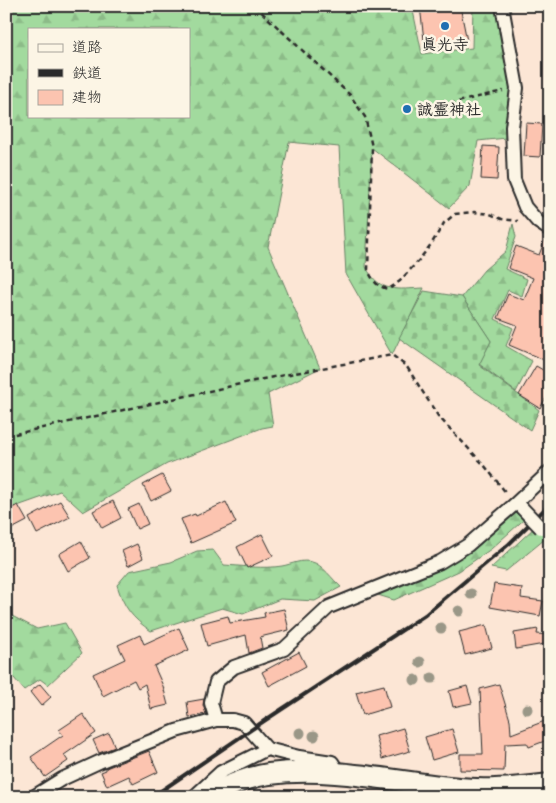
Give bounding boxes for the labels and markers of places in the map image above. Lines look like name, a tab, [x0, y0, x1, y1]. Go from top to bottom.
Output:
marker: 眞光寺	[439, 20, 451, 32]
place label: 眞光寺	[421, 35, 469, 56]
place label: 誠霊神社	[417, 100, 481, 121]
marker: 誠霊神社	[401, 103, 413, 115]

